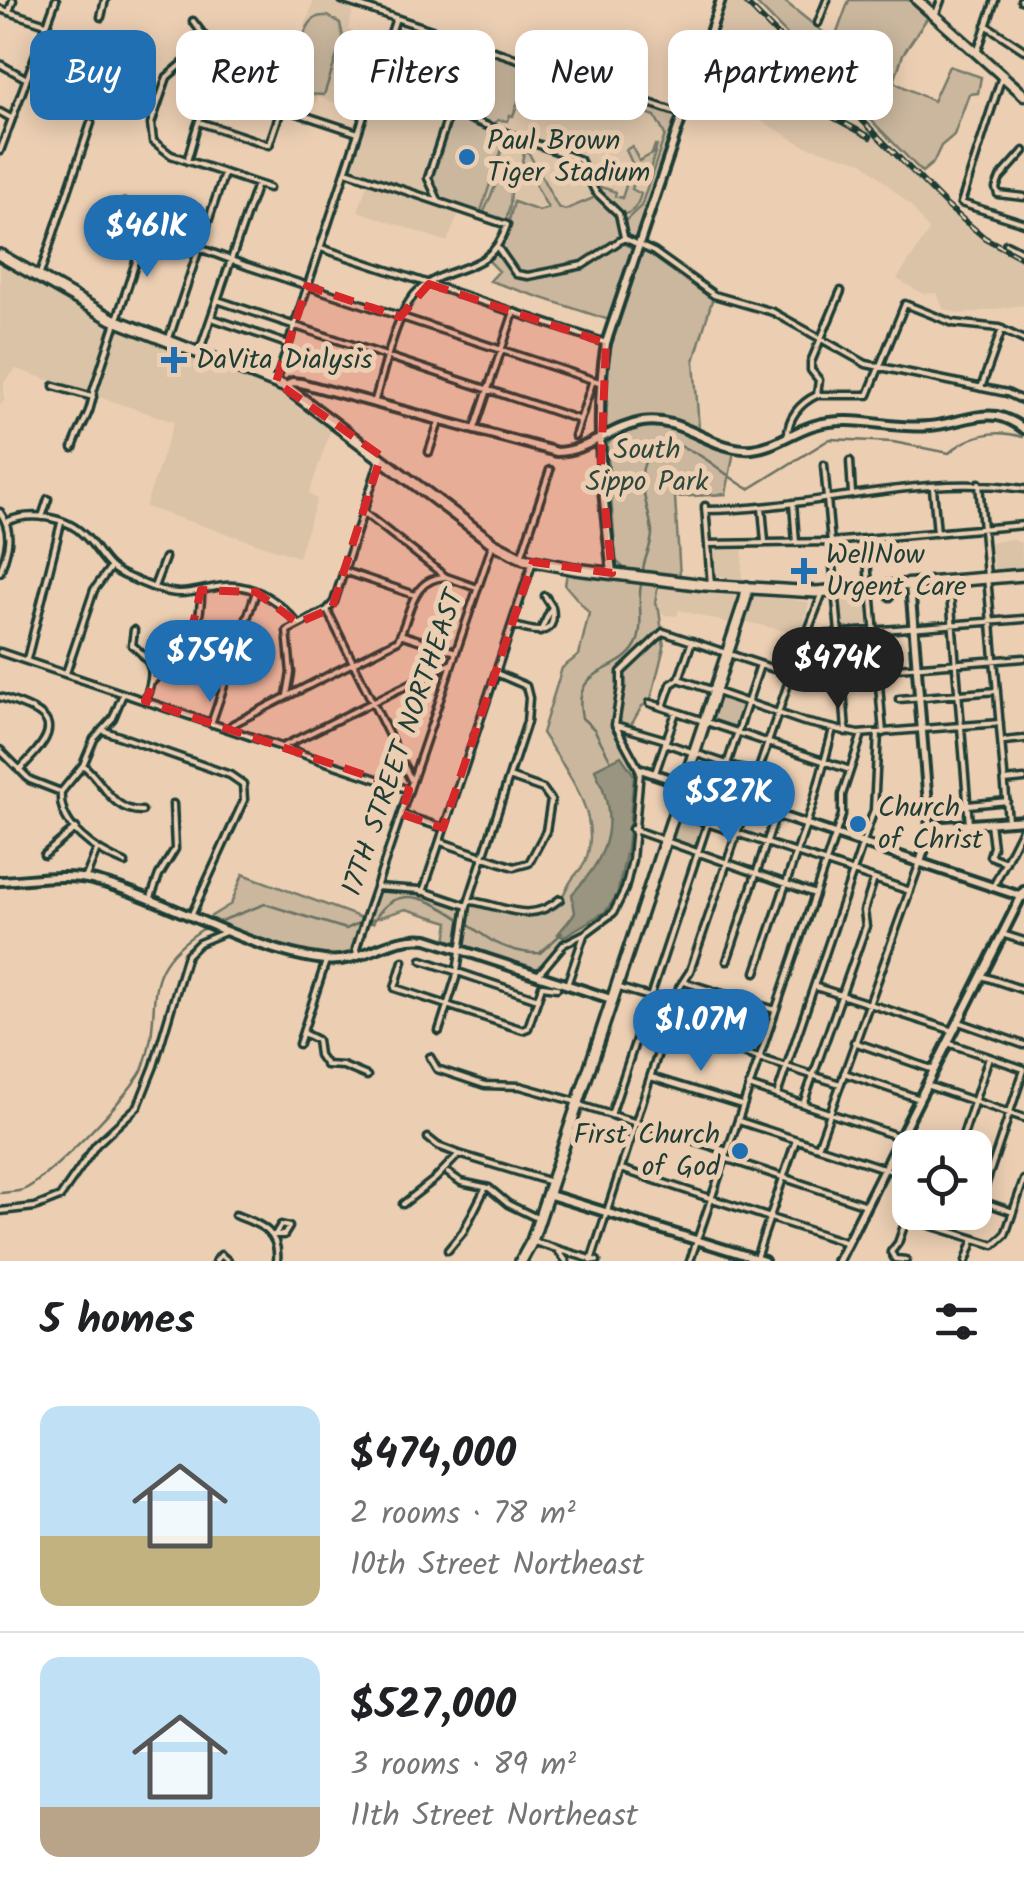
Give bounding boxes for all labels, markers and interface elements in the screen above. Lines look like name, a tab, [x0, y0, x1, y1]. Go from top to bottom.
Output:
chip: Buy	[30, 30, 156, 120]
chip: Rent	[176, 30, 314, 120]
chip: Filters	[334, 30, 495, 120]
chip: New	[515, 30, 648, 120]
chip: Apartment	[668, 30, 893, 120]
place label: Paul Brown Tiger Stadium	[487, 119, 650, 196]
marker: Paul Brown Tiger Stadium	[456, 146, 478, 168]
pin: $461K	[77, 195, 217, 280]
text: $461K	[106, 202, 188, 253]
place label: DaVita Dialysis	[196, 338, 372, 383]
marker: DaVita Dialysis	[161, 347, 187, 373]
park label: South Sippo Park	[586, 428, 709, 505]
place label: WellNow Urgent Care	[826, 533, 967, 610]
marker: WellNow Urgent Care	[791, 558, 817, 584]
street label: 17TH STREET NORTHEAST	[330, 582, 478, 902]
pin: $754K	[140, 620, 280, 705]
text: $754K	[167, 627, 253, 678]
pin: $474K	[768, 627, 908, 712]
text: $474K	[794, 634, 882, 685]
pin: $527K	[659, 761, 799, 846]
text: $527K	[685, 768, 773, 819]
place label: Church of Christ	[878, 786, 984, 863]
marker: Church of Christ	[847, 813, 869, 835]
pin: $1.07M	[620, 989, 782, 1074]
text: $1.07M	[655, 996, 747, 1047]
place label: First Church of God	[573, 1113, 721, 1190]
map controls	[892, 1130, 992, 1230]
button: locate	[892, 1130, 992, 1230]
marker: First Church of God	[729, 1140, 751, 1162]
text: 5 homes	[40, 1288, 195, 1355]
icon: filters	[929, 1294, 984, 1349]
text: $474,000	[350, 1422, 516, 1489]
icon: home	[120, 1446, 240, 1566]
text: 2 rooms · 78 m²	[350, 1489, 576, 1540]
text: 10th Street Northeast	[350, 1540, 644, 1591]
text: $527,000	[350, 1673, 516, 1740]
icon: home	[120, 1697, 240, 1817]
text: 3 rooms · 89 m²	[350, 1740, 576, 1791]
text: 11th Street Northeast	[350, 1791, 638, 1842]

